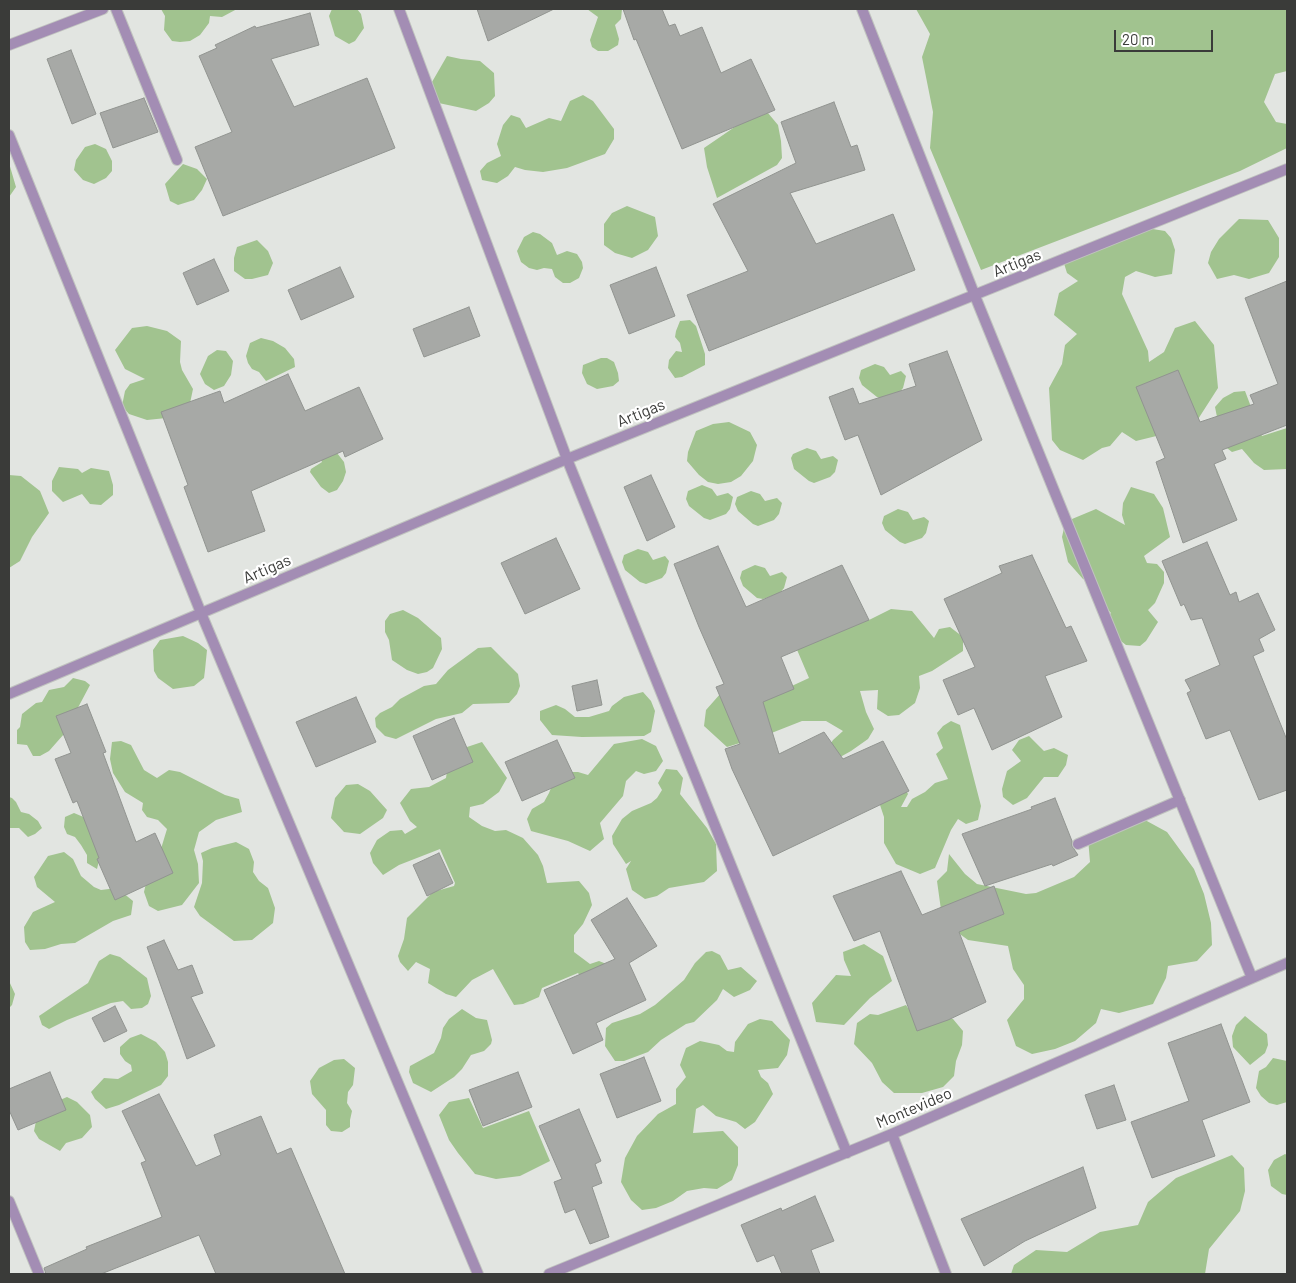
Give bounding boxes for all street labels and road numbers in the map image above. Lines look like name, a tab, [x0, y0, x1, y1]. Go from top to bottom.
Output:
street label: Artigas	[990, 245, 1044, 281]
street label: Artigas	[614, 395, 668, 431]
street label: Artigas	[240, 550, 294, 588]
street label: Montevideo	[873, 1083, 955, 1133]

